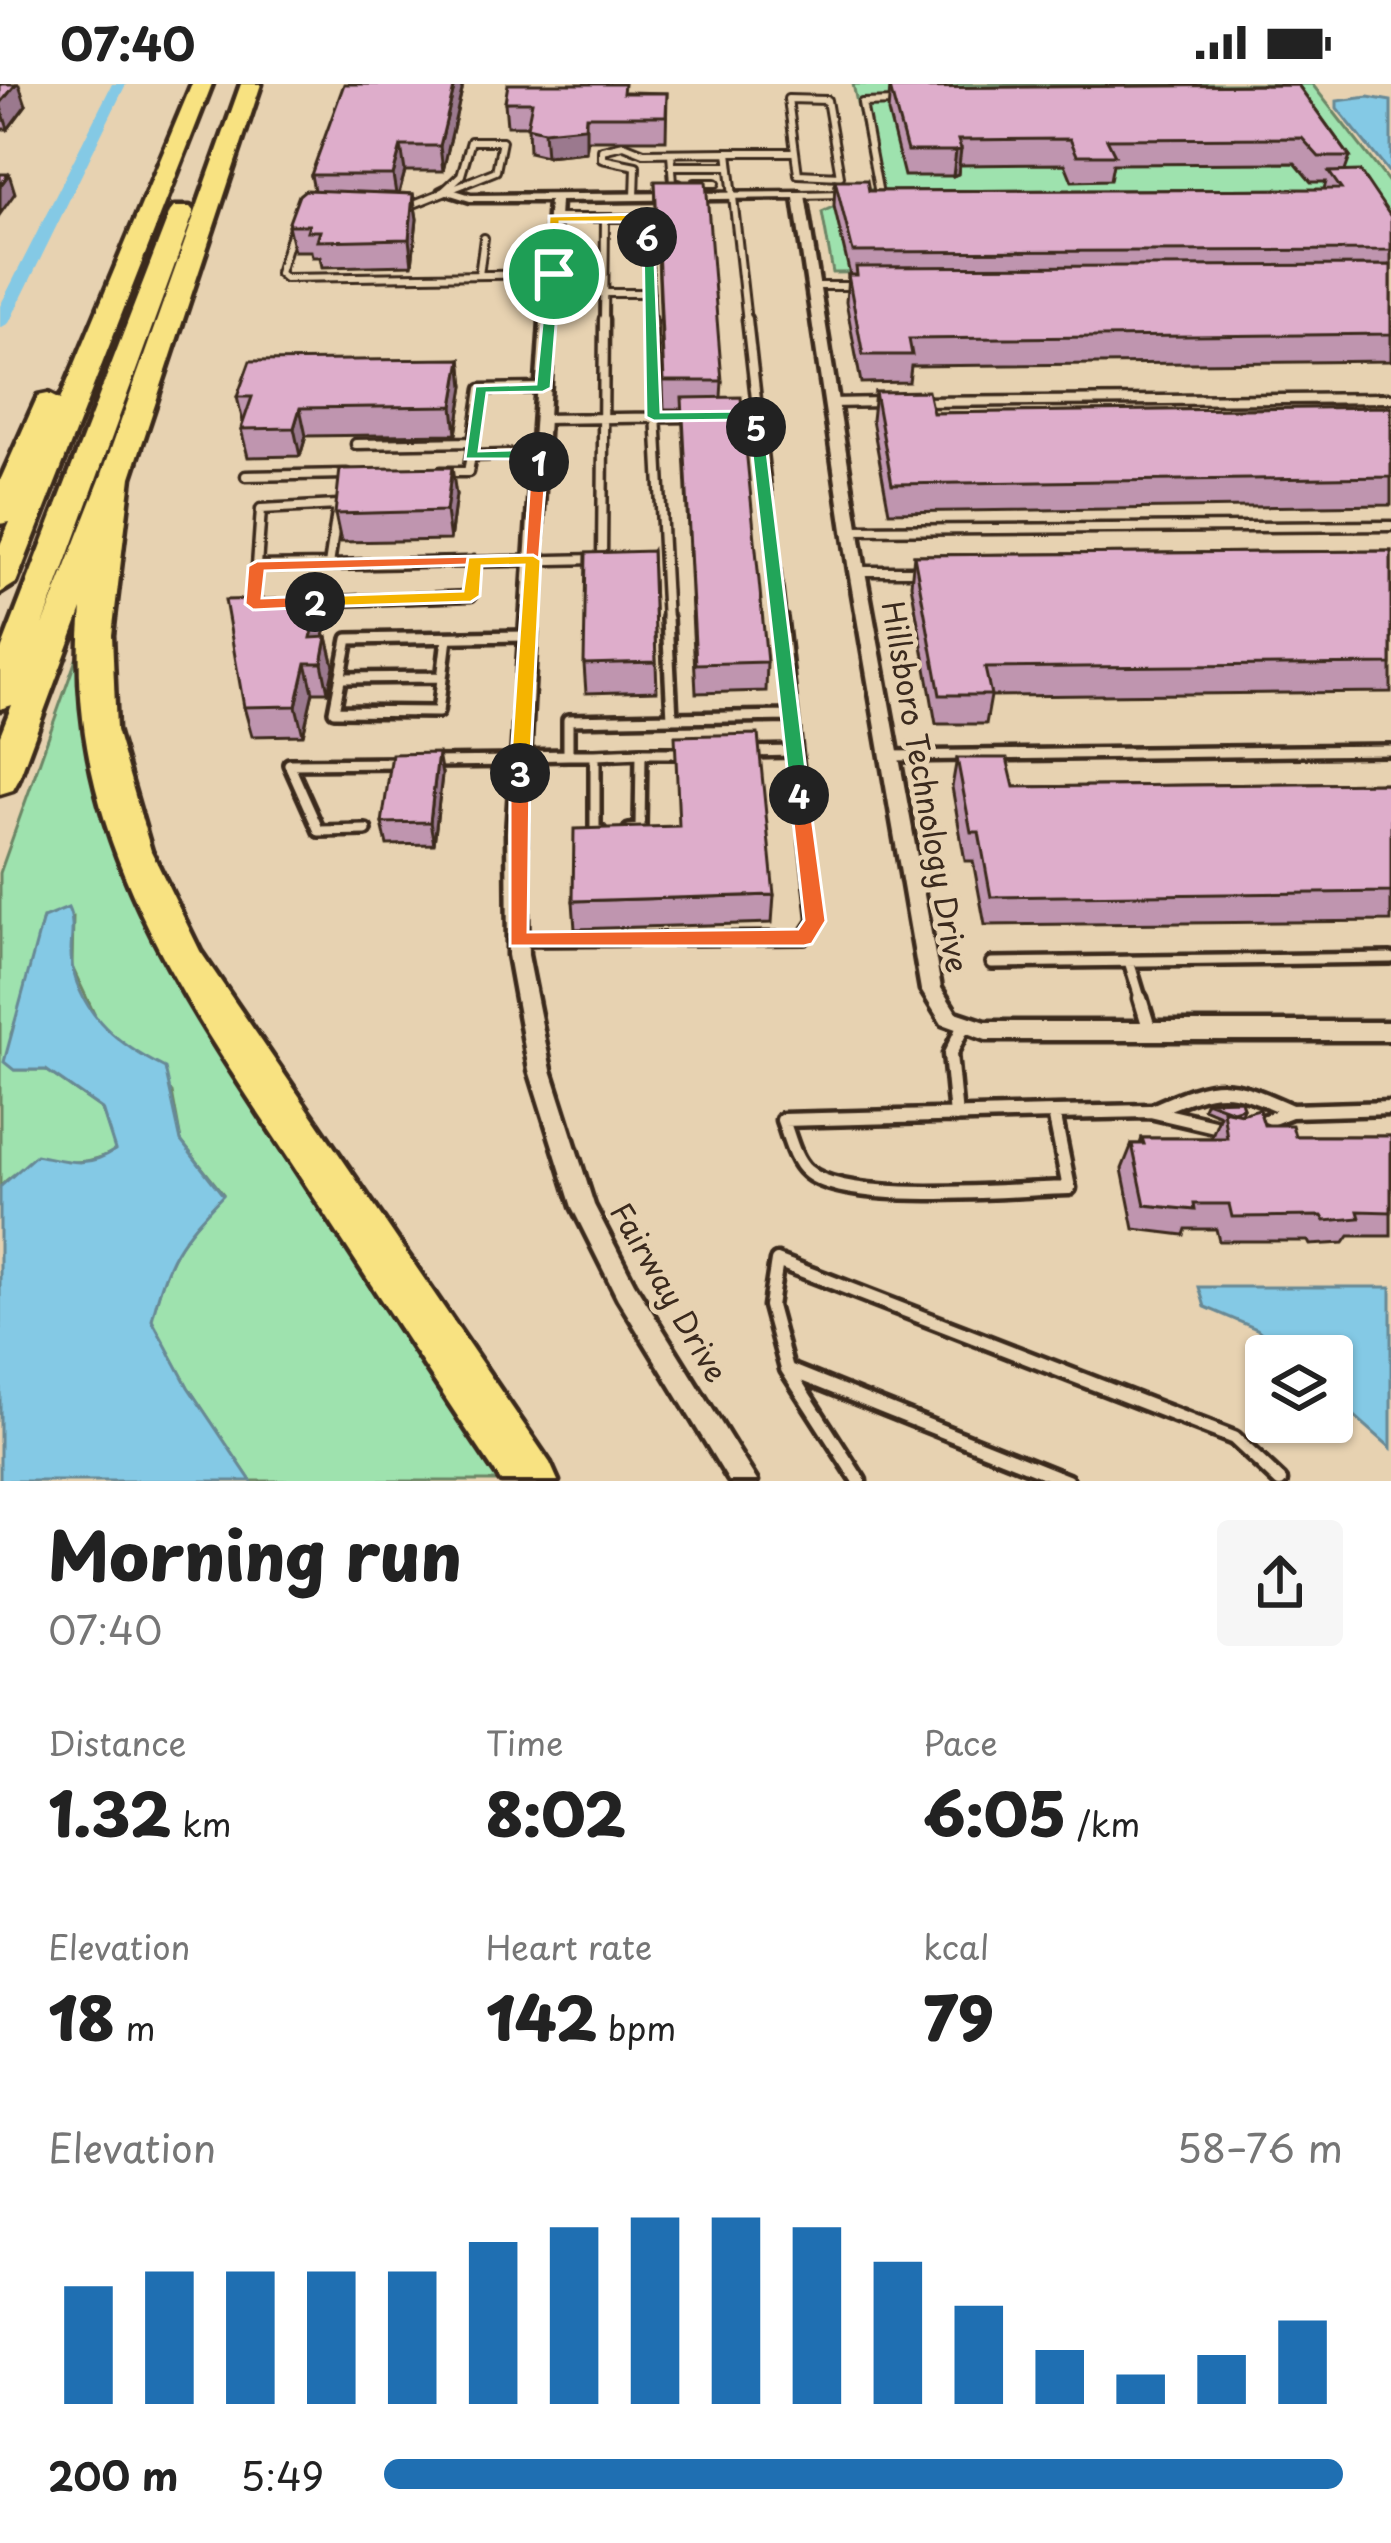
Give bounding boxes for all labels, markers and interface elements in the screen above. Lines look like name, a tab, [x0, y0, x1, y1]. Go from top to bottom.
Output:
text: 07:40	[60, 8, 195, 76]
pin: 6	[617, 207, 677, 267]
text: 6	[635, 212, 659, 262]
pin	[503, 223, 605, 325]
icon: arrive	[521, 241, 587, 307]
pin: 5	[726, 397, 786, 457]
text: 5	[745, 402, 767, 452]
pin: 1	[509, 432, 569, 492]
text: 1	[531, 437, 547, 487]
pin: 2	[285, 572, 345, 632]
text: 2	[303, 577, 327, 627]
street label: Hillsboro Technology Drive	[872, 597, 981, 976]
pin: 3	[490, 743, 550, 803]
text: 3	[509, 748, 531, 798]
pin: 4	[769, 765, 829, 825]
text: 4	[788, 770, 810, 820]
street label: Fairway Drive	[600, 1193, 740, 1390]
map controls	[1245, 1335, 1353, 1443]
button: layers	[1245, 1335, 1353, 1443]
text: Morning run	[48, 1504, 462, 1603]
button: share	[1217, 1520, 1343, 1646]
text: 07:40	[48, 1599, 162, 1658]
text: Distance	[48, 1717, 186, 1767]
text: Time	[486, 1717, 564, 1767]
text: Pace	[923, 1717, 998, 1767]
text: 1.32	[48, 1767, 171, 1857]
text: 8:02	[486, 1767, 626, 1857]
text: 6:05	[923, 1767, 1066, 1857]
text: km	[171, 1798, 232, 1848]
text: /km	[1066, 1798, 1140, 1848]
text: Elevation	[48, 1921, 190, 1971]
text: Heart rate	[486, 1921, 652, 1971]
text: kcal	[923, 1921, 989, 1971]
text: 18	[48, 1971, 115, 2061]
text: 142	[486, 1971, 597, 2061]
text: 79	[923, 1971, 994, 2061]
text: m	[115, 2002, 156, 2052]
text: bpm	[597, 2002, 676, 2052]
text: Elevation	[48, 2117, 216, 2176]
text: 58–76 m	[1177, 2117, 1343, 2176]
text: 200 m	[48, 2445, 178, 2504]
text: 5:49	[240, 2445, 324, 2504]

